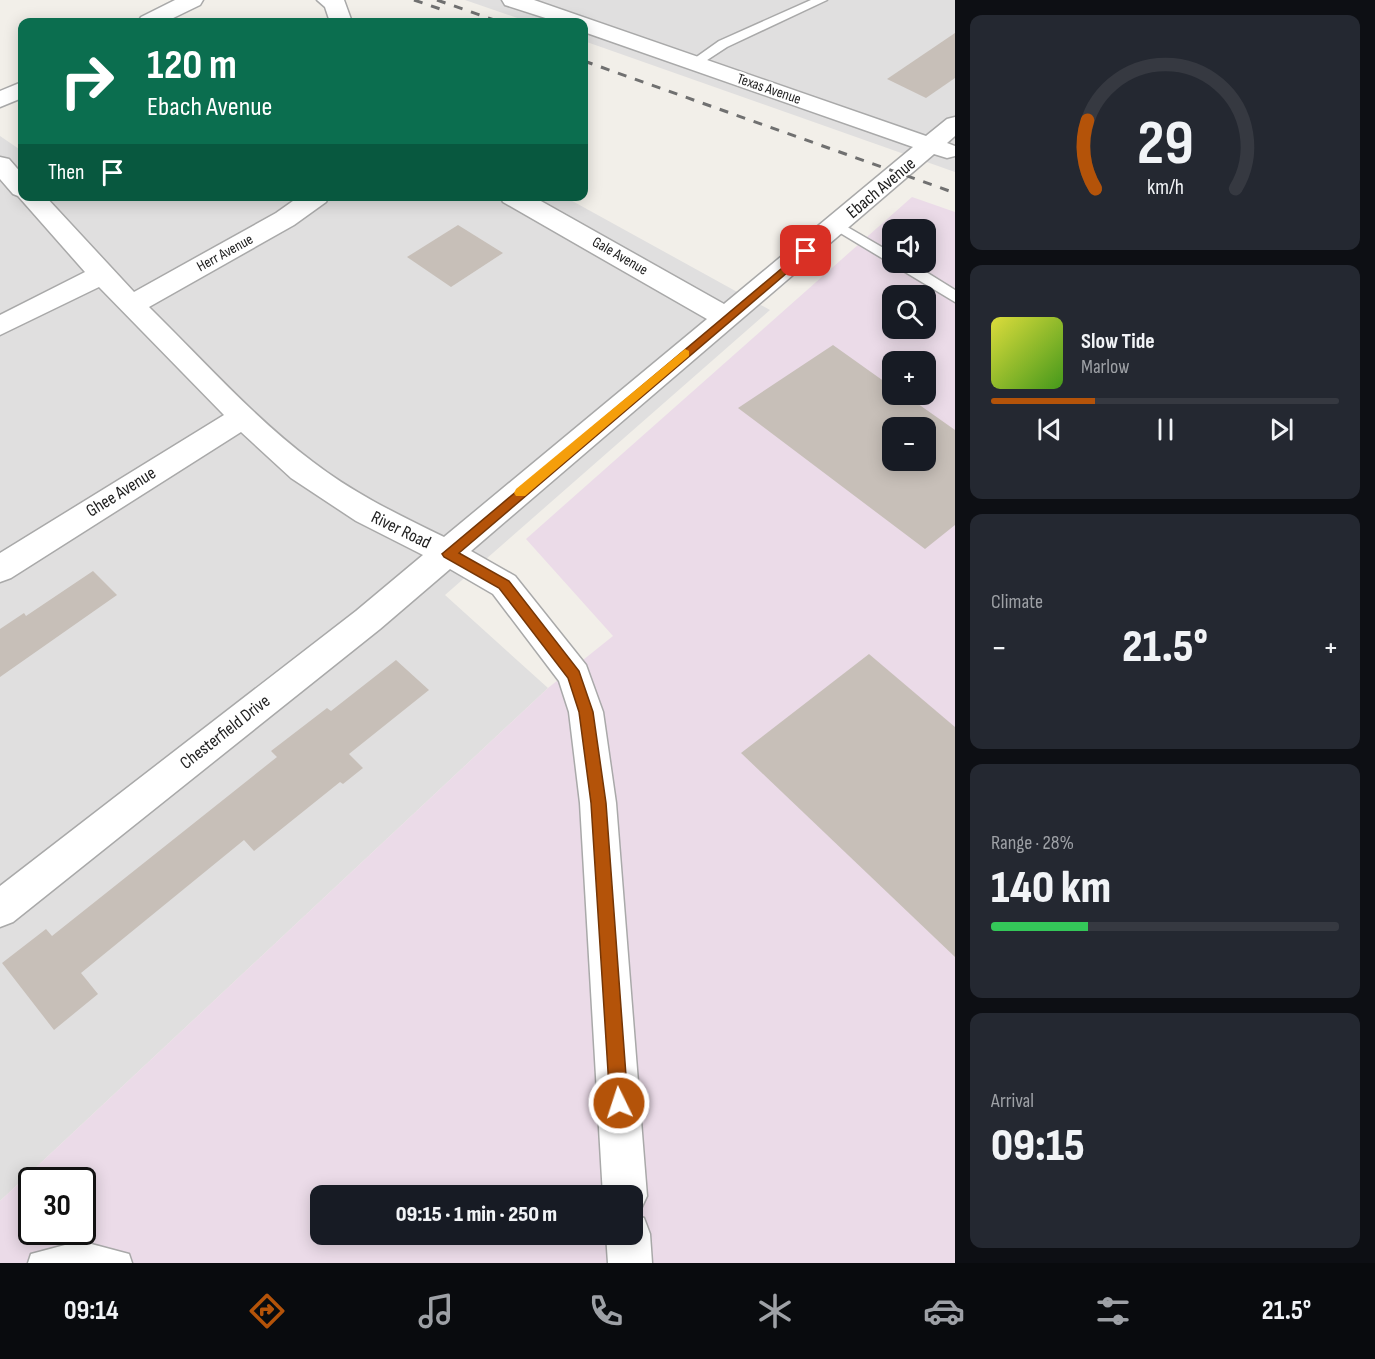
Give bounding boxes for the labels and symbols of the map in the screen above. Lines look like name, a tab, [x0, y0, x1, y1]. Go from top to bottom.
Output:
street label: Texas Avenue	[734, 69, 804, 109]
street label: Ebach Avenue	[842, 153, 920, 223]
pin	[780, 225, 831, 276]
street label: Herr Avenue	[194, 230, 256, 276]
street label: Gale Avenue	[589, 233, 651, 279]
street label: Ghee Avenue	[82, 462, 160, 522]
street label: River Road	[368, 507, 434, 553]
street label: Chesterfield Drive	[176, 690, 274, 774]
position arrow	[587, 1071, 651, 1135]
speed limit sign: 30	[18, 1167, 96, 1245]

